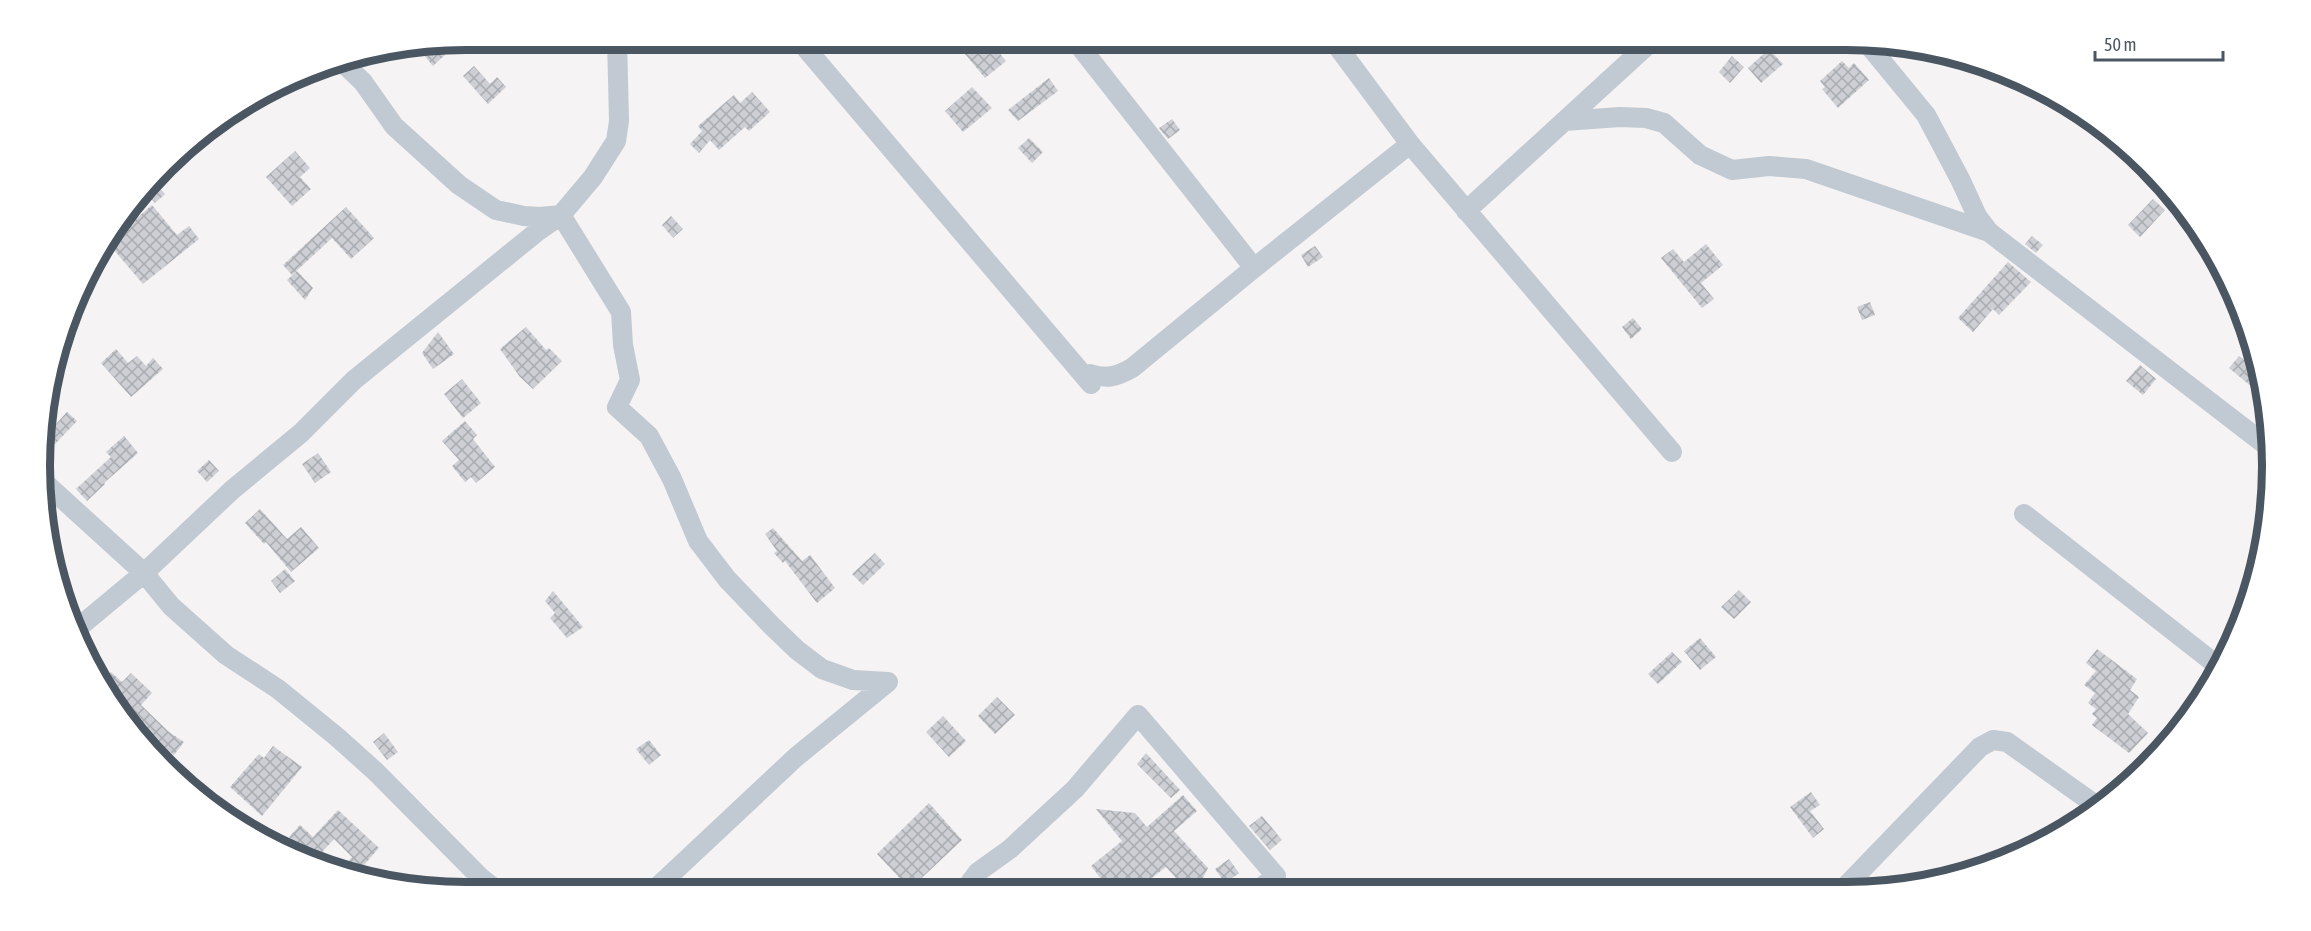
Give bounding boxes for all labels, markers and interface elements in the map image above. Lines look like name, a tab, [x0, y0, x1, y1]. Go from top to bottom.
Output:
scale bar	[2095, 24, 2222, 62]
text: 50 m	[2104, 34, 2136, 55]

